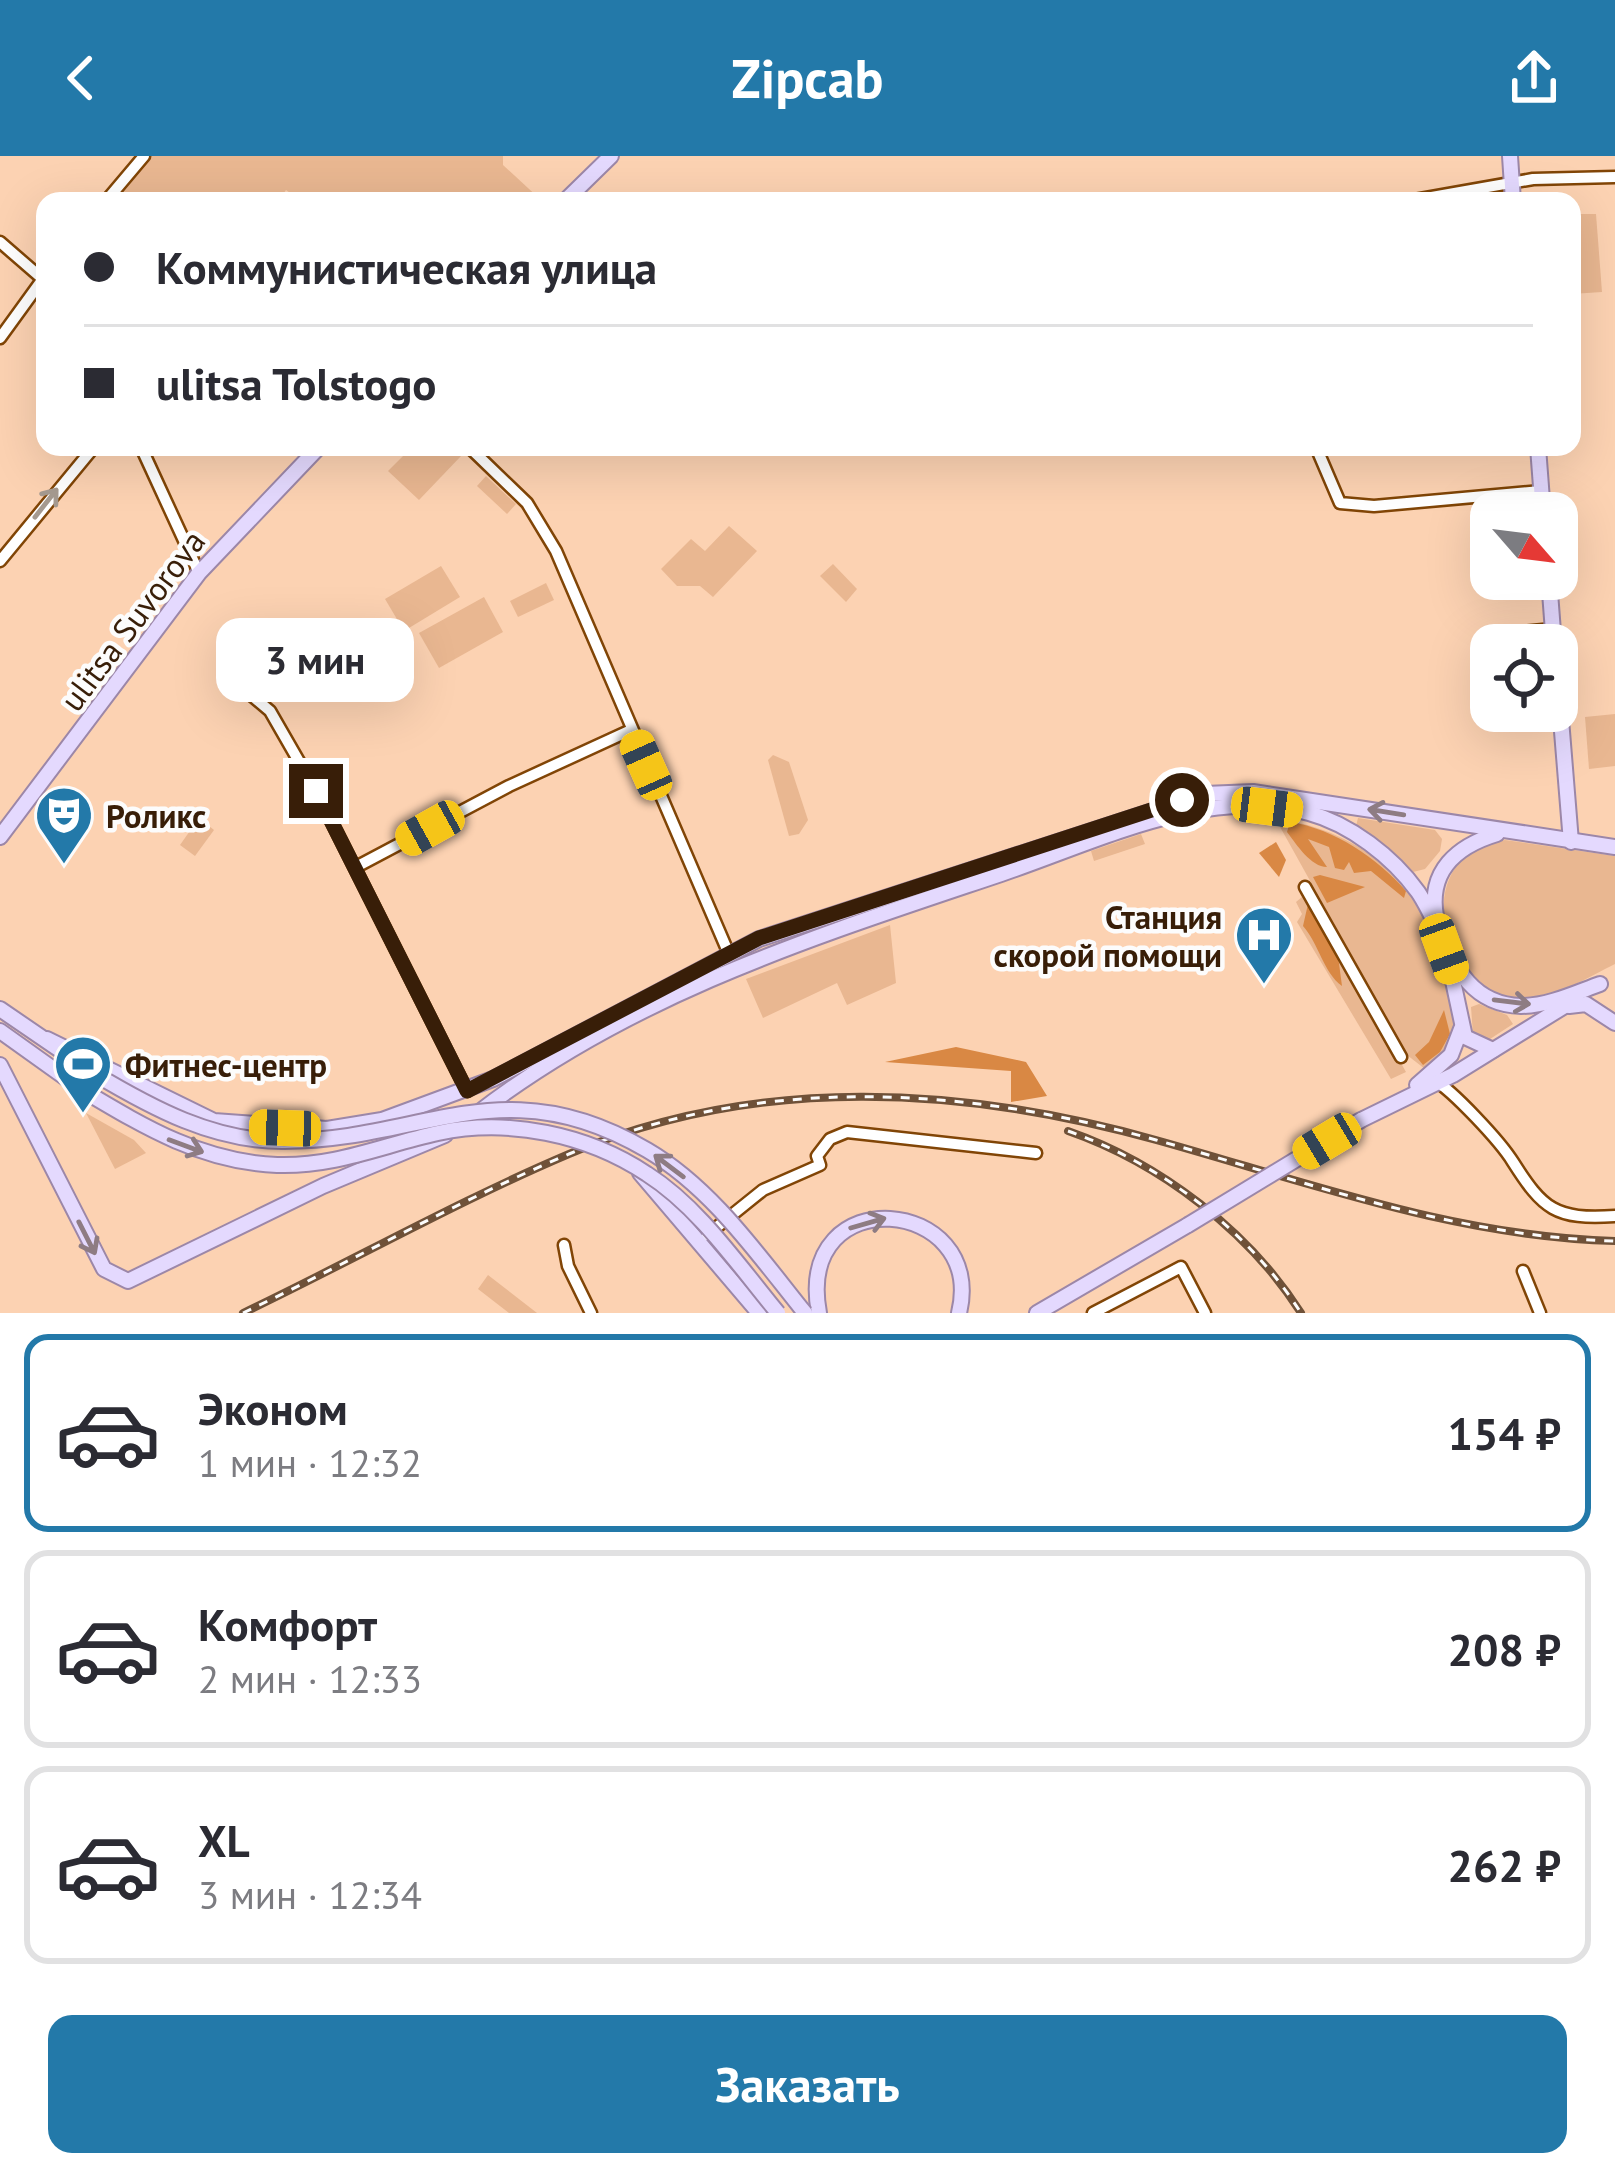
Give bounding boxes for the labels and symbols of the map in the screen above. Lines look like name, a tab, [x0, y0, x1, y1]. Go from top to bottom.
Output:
one-way arrow	[32, 487, 59, 519]
north arrow	[1470, 492, 1578, 600]
street label: ulitsa Suvorova	[50, 521, 214, 719]
callout: 3 мин	[217, 617, 415, 701]
car	[615, 725, 677, 805]
route end	[289, 764, 343, 818]
route start	[1155, 773, 1209, 827]
theatre icon: Роликс	[33, 784, 95, 866]
car	[1229, 785, 1305, 829]
place label: Роликс	[106, 794, 206, 837]
car	[390, 795, 470, 861]
one-way arrow	[1368, 800, 1407, 823]
place label: Станция скорой помощи	[994, 895, 1222, 976]
hospital icon: Станция скорой помощи	[1233, 904, 1295, 986]
car	[1415, 909, 1473, 989]
one-way arrow	[1492, 992, 1531, 1014]
sports icon: Фитнес-центр	[52, 1033, 114, 1115]
place label: Фитнес-центр	[125, 1043, 327, 1086]
car	[1287, 1107, 1367, 1175]
car	[248, 1109, 322, 1147]
one-way arrow	[167, 1137, 204, 1159]
one-way arrow	[654, 1153, 686, 1179]
one-way arrow	[848, 1210, 886, 1232]
one-way arrow	[77, 1220, 100, 1256]

